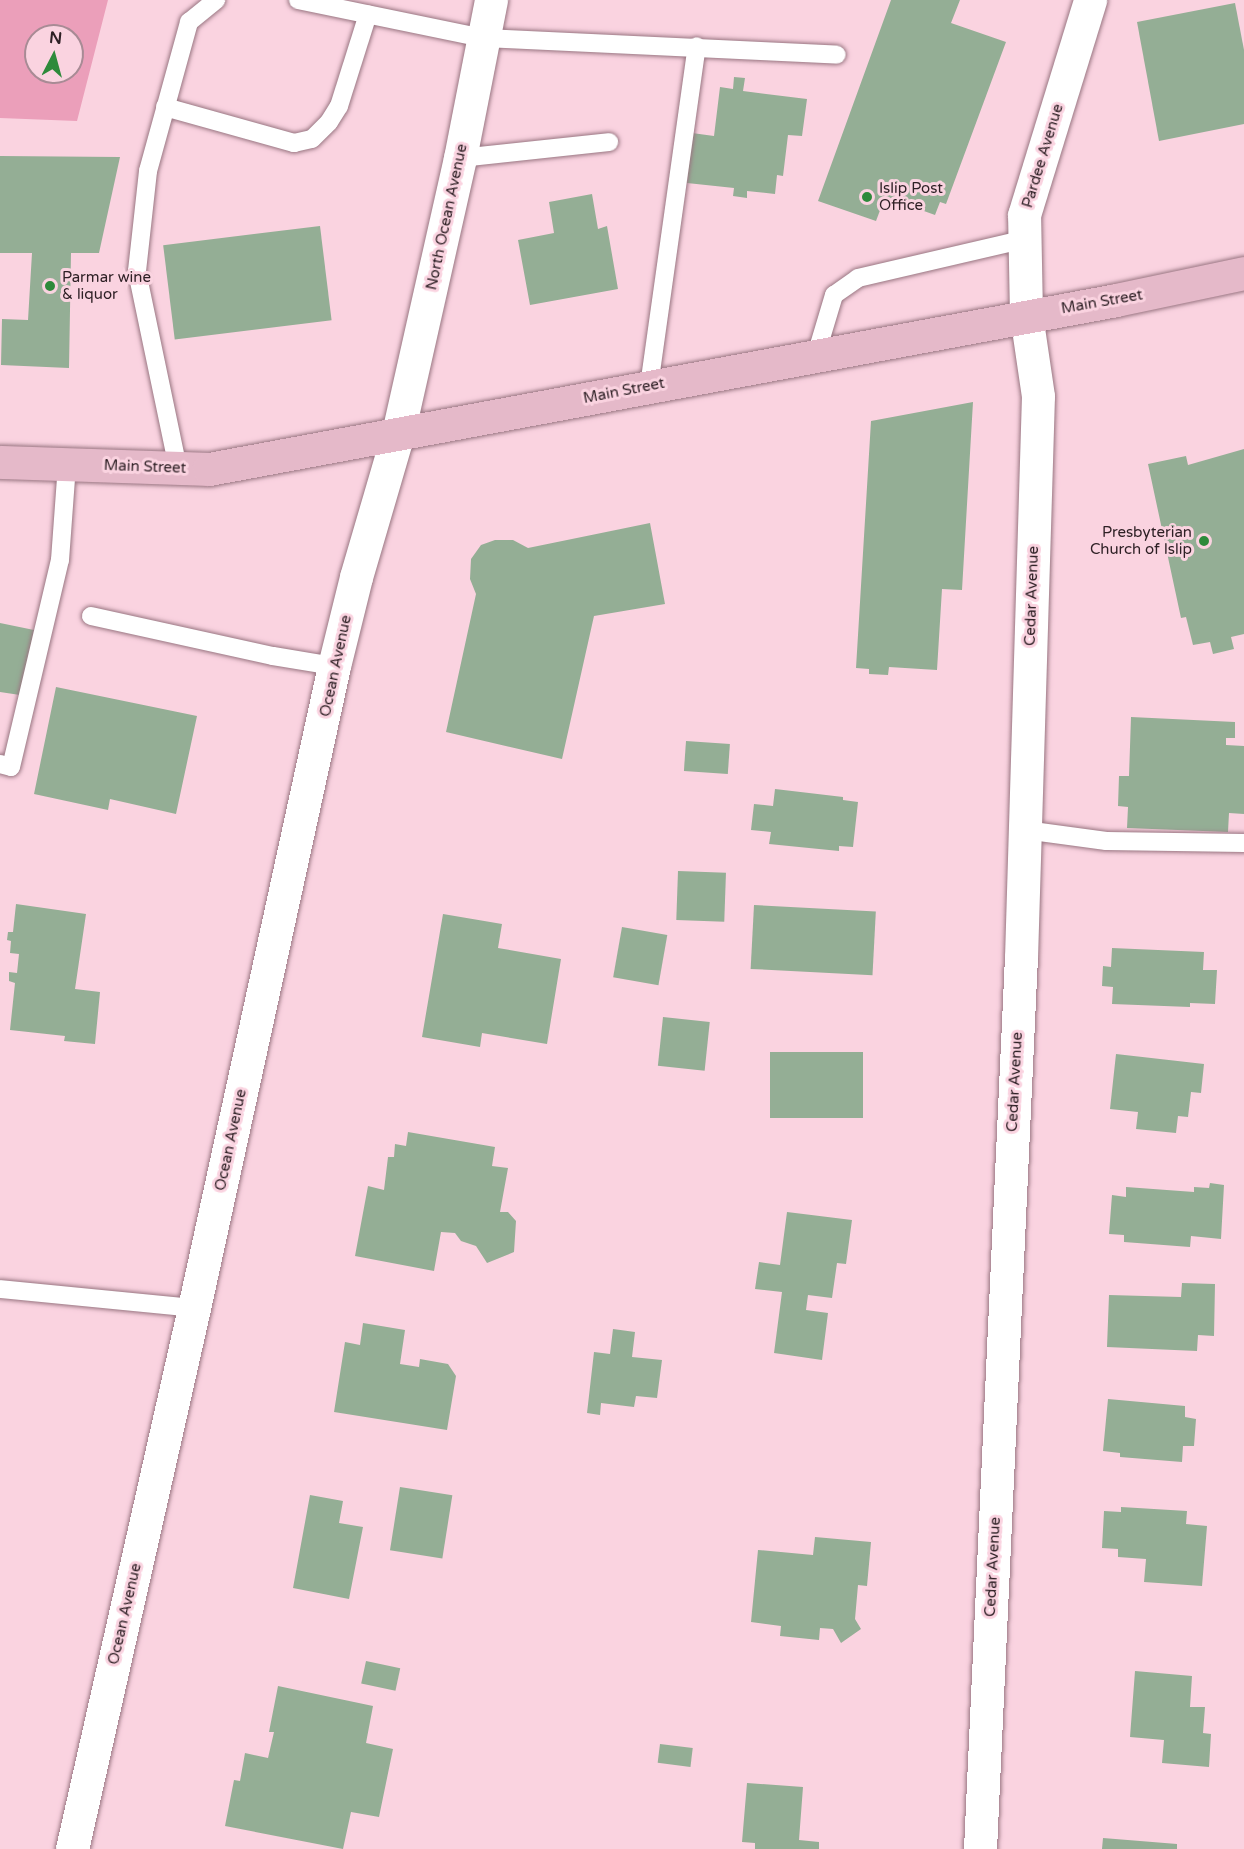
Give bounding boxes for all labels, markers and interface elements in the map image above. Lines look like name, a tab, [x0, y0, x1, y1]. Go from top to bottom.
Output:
north arrow	[24, 24, 84, 84]
text: N	[48, 27, 63, 49]
street label: Pardee Avenue	[1019, 102, 1067, 210]
street label: North Ocean Avenue	[423, 142, 471, 292]
place label: Islip Post Office	[879, 179, 943, 214]
marker: Islip Post Office	[860, 190, 874, 204]
place label: Parmar wine & liquor	[62, 268, 151, 303]
marker: Parmar wine & liquor	[43, 279, 57, 293]
street label: Main Street	[1060, 286, 1144, 318]
street label: Main Street	[582, 374, 666, 408]
street label: Main Street	[103, 457, 187, 477]
place label: Presbyterian Church of Islip	[1090, 523, 1192, 558]
marker: Presbyterian Church of Islip	[1197, 534, 1211, 548]
street label: Cedar Avenue	[1021, 546, 1043, 646]
street label: Ocean Avenue	[316, 614, 356, 718]
street label: Cedar Avenue	[1003, 1032, 1027, 1132]
street label: Ocean Avenue	[211, 1088, 251, 1192]
street label: Cedar Avenue	[981, 1517, 1005, 1617]
street label: Ocean Avenue	[105, 1562, 145, 1666]

